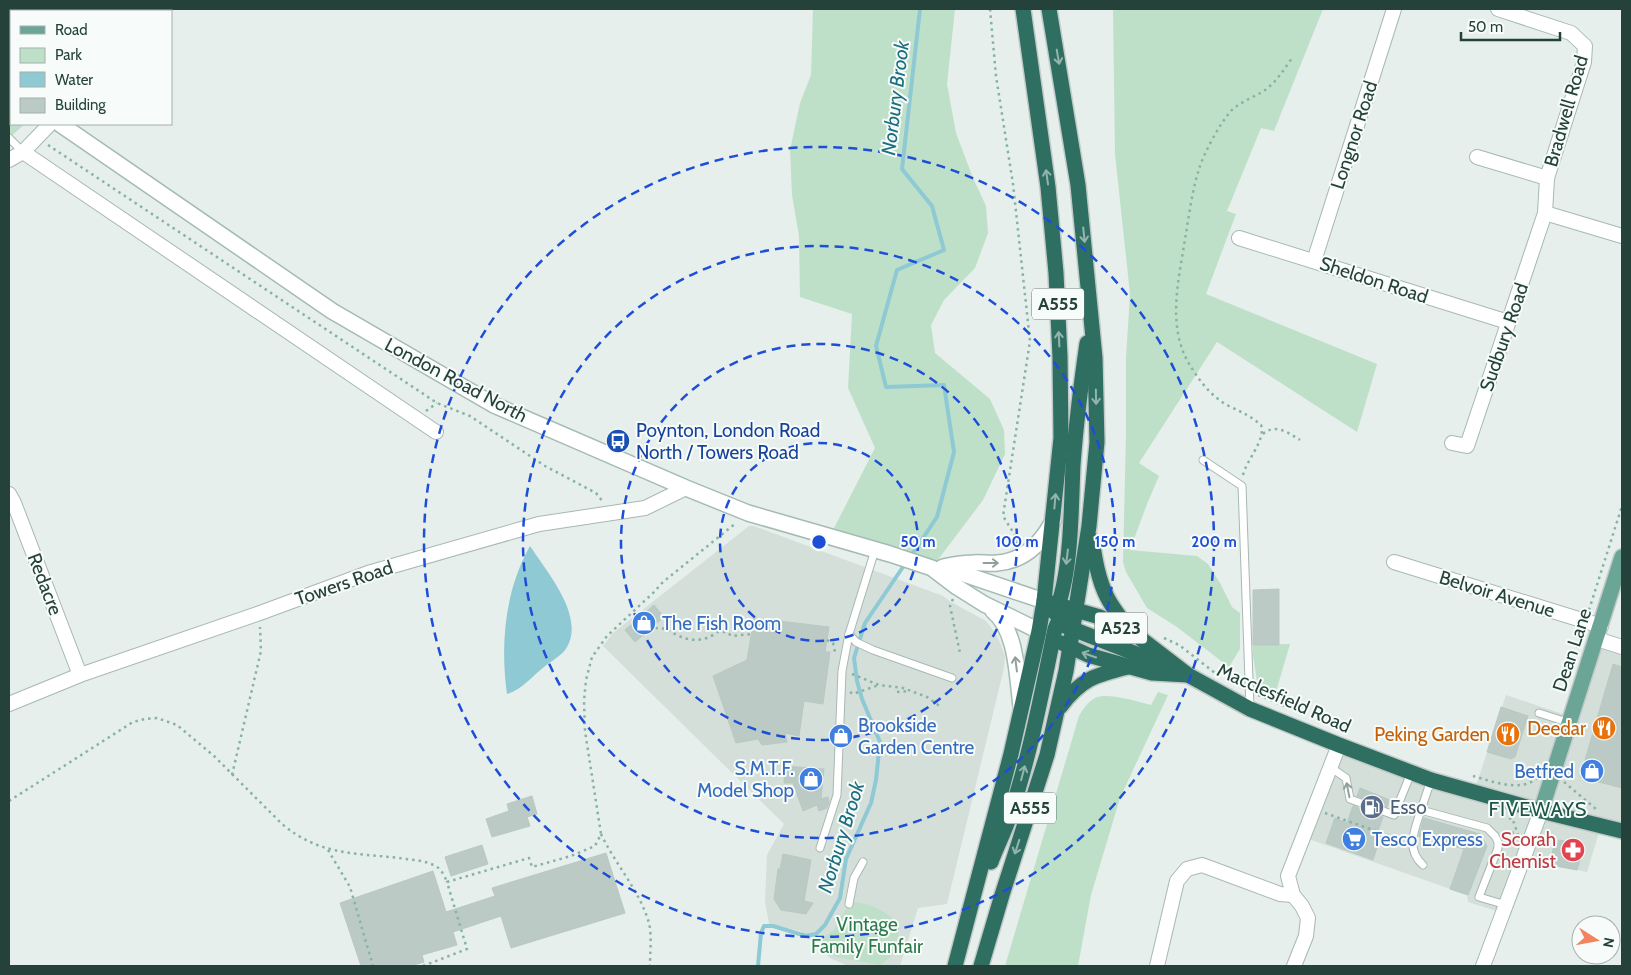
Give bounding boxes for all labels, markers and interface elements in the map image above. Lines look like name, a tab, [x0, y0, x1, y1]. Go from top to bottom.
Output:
legend	[10, 10, 172, 125]
scale bar	[1461, 10, 1560, 42]
text: 50 m	[1468, 18, 1503, 36]
text: Road	[55, 21, 88, 39]
water label: Norbury Brook	[876, 38, 914, 157]
text: Park	[55, 46, 82, 64]
one-way arrow	[1053, 48, 1063, 64]
street label: Bradwell Road	[1539, 53, 1593, 169]
text: Water	[55, 71, 93, 89]
street label: Longnor Road	[1326, 78, 1382, 192]
text: Building	[55, 96, 106, 114]
one-way arrow	[1042, 169, 1052, 185]
one-way arrow	[1079, 227, 1089, 243]
street label: Sheldon Road	[1317, 252, 1431, 308]
street label: Sudbury Road	[1475, 280, 1533, 394]
road number: A555	[1032, 288, 1084, 320]
one-way arrow	[1055, 331, 1064, 347]
street label: London Road North	[381, 333, 531, 427]
one-way arrow	[1091, 389, 1100, 405]
place label: Poynton, London Road North / Towers Road	[636, 419, 820, 464]
bus stop icon: Poynton, London Road North / Towers Road	[605, 428, 631, 454]
one-way arrow	[1050, 493, 1060, 509]
centre of rings	[810, 533, 828, 551]
text: 50 m	[900, 533, 936, 551]
text: 100 m	[995, 533, 1039, 551]
text: 150 m	[1095, 533, 1135, 551]
text: 200 m	[1191, 533, 1237, 551]
one-way arrow	[1062, 549, 1072, 565]
street label: Redacre	[23, 550, 67, 619]
street label: Towers Road	[292, 556, 396, 610]
one-way arrow	[982, 558, 999, 568]
street label: Belvoir Avenue	[1436, 566, 1558, 623]
street label: Dean Lane	[1548, 605, 1596, 695]
shop icon: The Fish Room	[631, 610, 657, 636]
place label: The Fish Room	[662, 612, 781, 635]
road number: A523	[1095, 612, 1147, 644]
one-way arrow	[1082, 650, 1097, 659]
one-way arrow	[1011, 657, 1021, 673]
street label: Macclesfield Road	[1214, 658, 1354, 738]
place label: Brookside Garden Centre	[858, 714, 975, 759]
restaurant icon: Deedar	[1591, 715, 1617, 741]
place label: Deedar	[1527, 717, 1586, 740]
restaurant icon: Peking Garden	[1495, 721, 1521, 747]
shop icon: Brookside Garden Centre	[828, 723, 854, 749]
place label: Peking Garden	[1374, 723, 1490, 746]
place label: S.M.T.F. Model Shop	[697, 757, 794, 802]
shop icon: Betfred	[1579, 758, 1605, 784]
place label: Betfred	[1514, 760, 1574, 783]
shop icon: S.M.T.F. Model Shop	[798, 766, 824, 792]
one-way arrow	[1019, 766, 1028, 782]
water label: Norbury Brook	[813, 777, 870, 896]
one-way arrow	[1343, 783, 1353, 799]
road number: A555	[1004, 792, 1056, 824]
fuel station icon: Esso	[1359, 794, 1385, 820]
place label: Esso	[1390, 796, 1427, 819]
district label: FIVEWAYS	[1488, 797, 1588, 821]
supermarket icon: Tesco Express	[1341, 826, 1367, 852]
place label: Tesco Express	[1372, 828, 1483, 851]
place label: Scorah Chemist	[1489, 828, 1557, 873]
pharmacy icon: Scorah Chemist	[1560, 837, 1586, 863]
one-way arrow	[1012, 838, 1022, 854]
park label: Vintage Family Funfair	[811, 913, 923, 958]
north arrow	[1571, 915, 1621, 965]
text: N	[1599, 936, 1619, 949]

